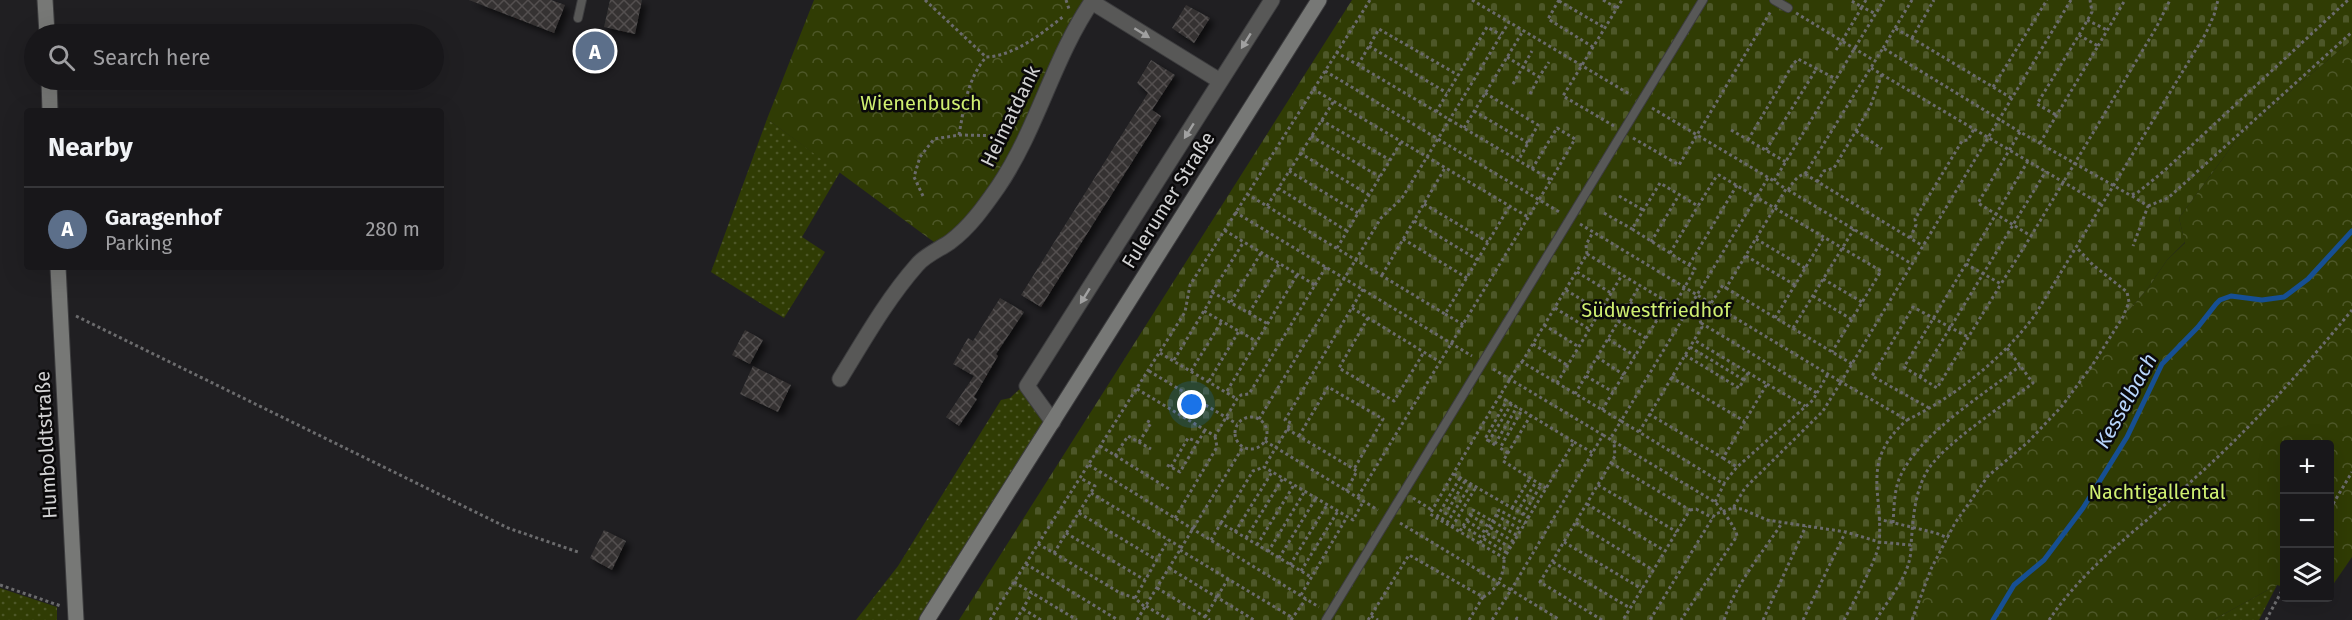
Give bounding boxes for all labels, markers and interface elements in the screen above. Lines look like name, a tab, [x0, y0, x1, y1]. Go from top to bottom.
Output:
search box	[24, 24, 444, 90]
one-way arrow	[1134, 27, 1150, 38]
pin: A	[576, 28, 614, 74]
one-way arrow	[1241, 33, 1252, 49]
icon: search	[45, 41, 78, 74]
text: Search here	[93, 44, 211, 71]
street label: Heimatdank	[975, 61, 1045, 171]
park label: Wienenbusch	[860, 91, 982, 115]
one-way arrow	[1184, 123, 1195, 139]
street label: Fulerumer Straße	[1116, 127, 1220, 273]
text: Nearby	[48, 132, 133, 163]
text: Garagenhof	[105, 204, 221, 231]
text: A	[62, 217, 73, 241]
text: 280 m	[365, 217, 420, 241]
text: Parking	[105, 231, 172, 255]
one-way arrow	[1079, 288, 1090, 304]
park label: Südwestfriedhof	[1581, 298, 1732, 322]
water label: Kesselbach	[2089, 349, 2163, 453]
street label: Humboldtstraße	[30, 370, 62, 520]
your location	[1177, 390, 1206, 419]
map controls	[2280, 440, 2334, 602]
button: +	[2280, 440, 2334, 494]
park label: Nachtigallental	[2088, 480, 2226, 504]
button: −	[2280, 494, 2334, 548]
button: layers	[2280, 548, 2334, 602]

